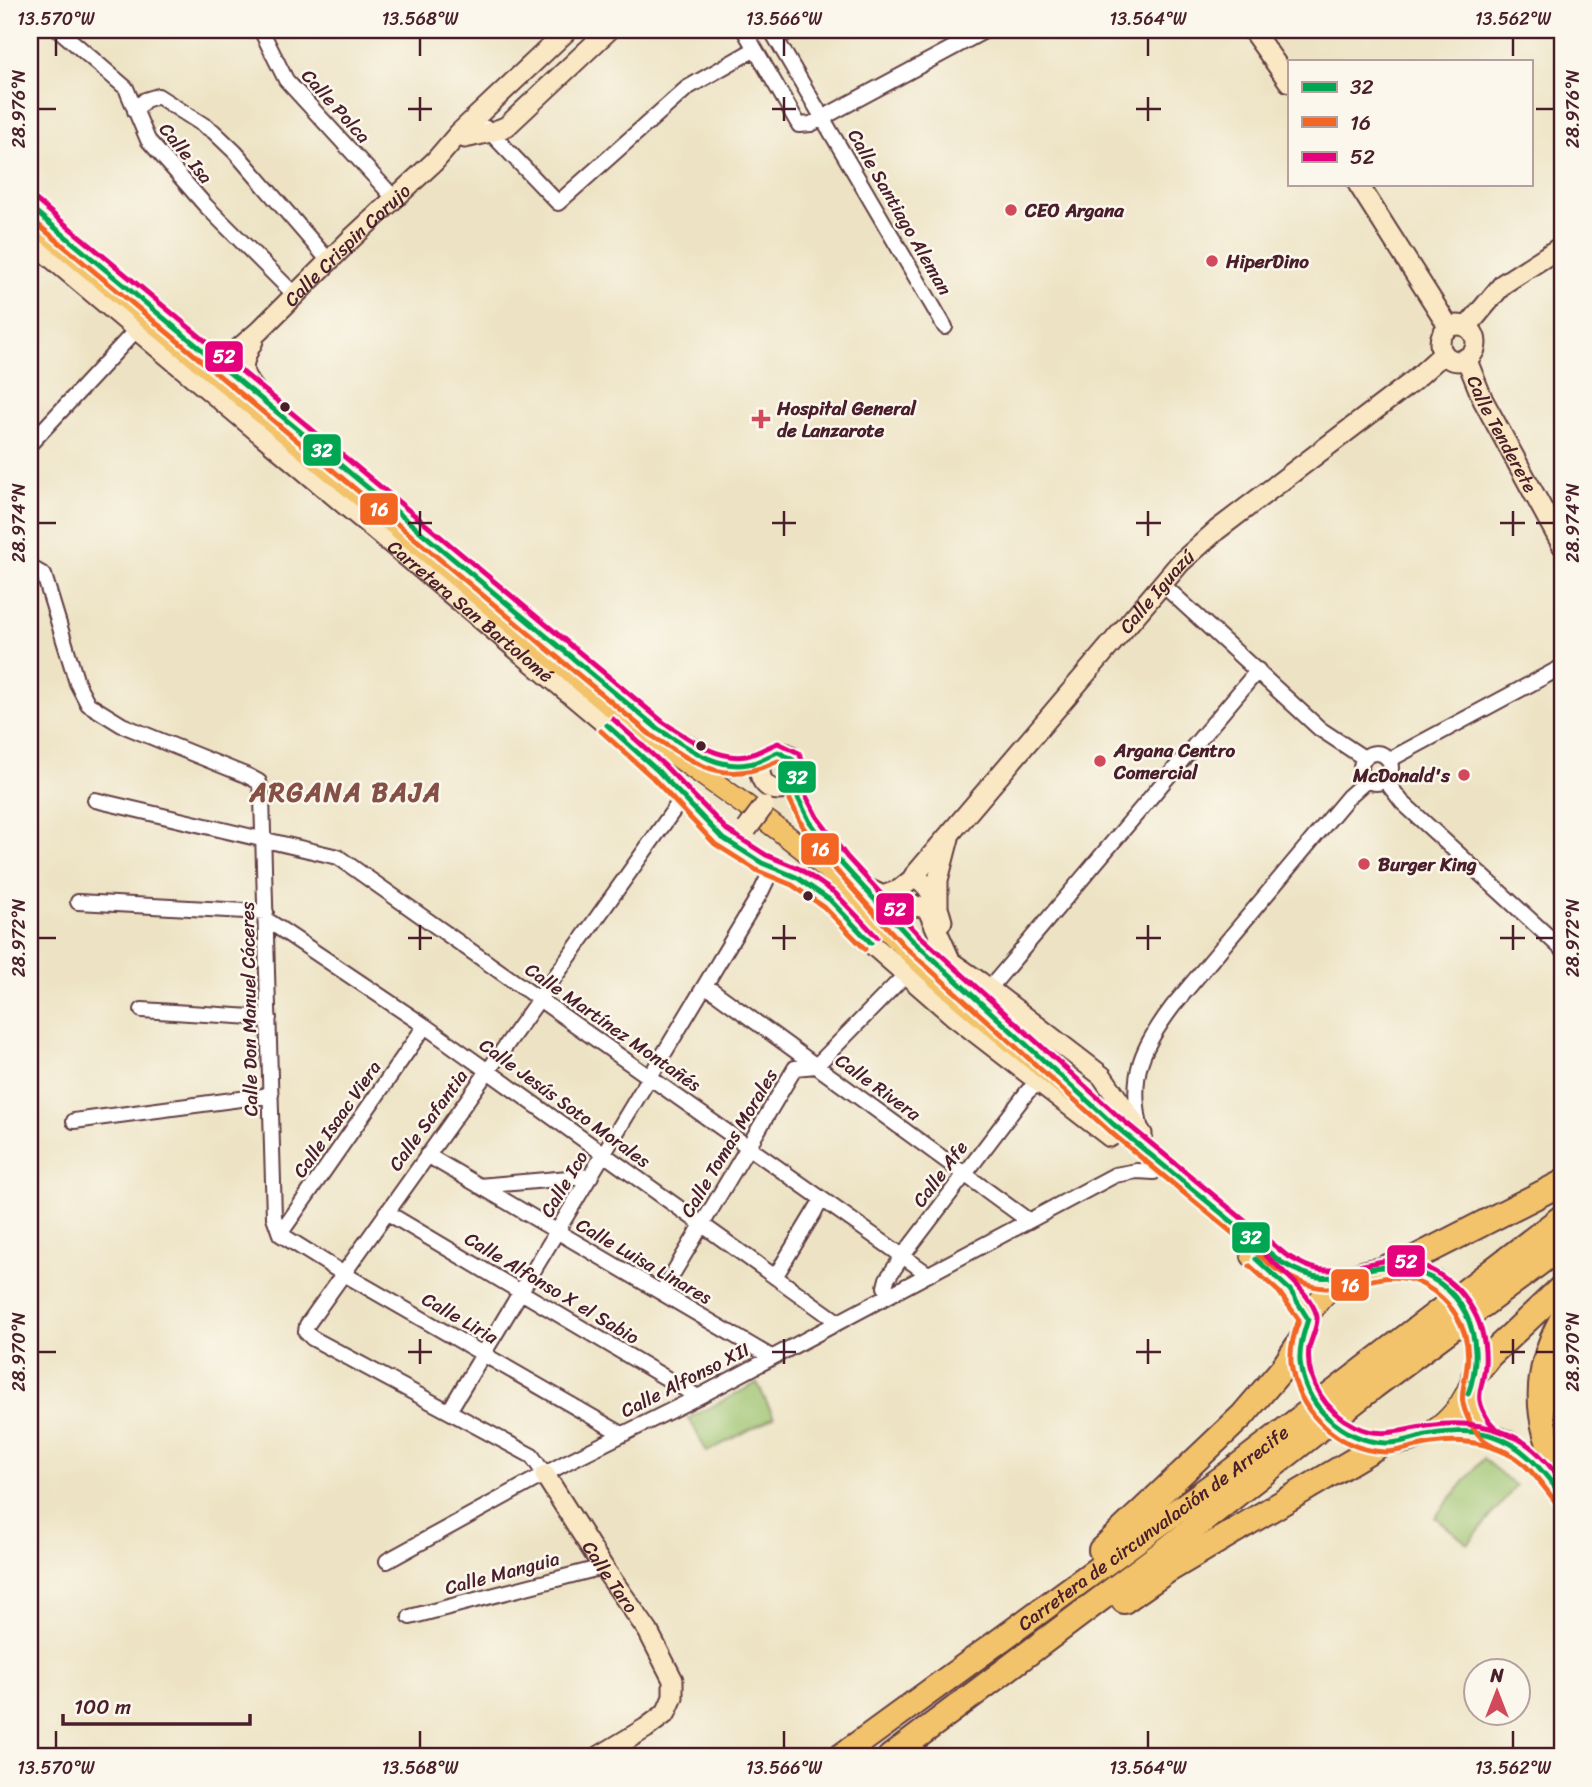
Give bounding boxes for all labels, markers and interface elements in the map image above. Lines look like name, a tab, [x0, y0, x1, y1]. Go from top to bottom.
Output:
text: 13.570°W	[17, 3, 96, 35]
text: 13.568°W	[382, 3, 459, 35]
text: 13.566°W	[746, 3, 823, 35]
text: 13.564°W	[1109, 3, 1188, 35]
text: 13.562°W	[1475, 3, 1552, 35]
legend	[1288, 60, 1532, 186]
street label: Calle Polca	[293, 61, 379, 152]
text: 32	[1350, 68, 1374, 106]
text: 28.976°N	[3, 69, 35, 148]
text: 28.976°N	[1557, 69, 1589, 148]
text: 16	[1350, 104, 1371, 142]
street label: Calle Isa	[151, 115, 222, 192]
street label: Calle Santiago Aleman	[839, 122, 961, 302]
text: 52	[1350, 138, 1375, 176]
street label: Calle Crispin Corujo	[276, 175, 418, 314]
place label: CEO Argana	[1024, 194, 1124, 227]
marker: CEO Argana	[1003, 202, 1019, 218]
place label: HiperDino	[1225, 245, 1309, 278]
marker: HiperDino	[1204, 253, 1220, 269]
line badge: 52	[204, 340, 244, 373]
text: 52	[213, 340, 235, 373]
street label: Calle Tenderete	[1458, 370, 1547, 499]
place label: Hospital General de Lanzarote	[776, 392, 918, 447]
unlabelled marker	[278, 400, 292, 414]
marker: Hospital General de Lanzarote	[751, 409, 771, 429]
line badge: 32	[302, 433, 342, 467]
text: 32	[310, 434, 333, 467]
text: 28.974°N	[3, 483, 35, 563]
text: 28.974°N	[1557, 483, 1589, 563]
line badge: 16	[359, 492, 399, 526]
text: 16	[370, 493, 389, 526]
street label: Carretera San Bartolomé	[380, 531, 562, 691]
street label: Calle Iguazú	[1110, 540, 1203, 641]
place label: Argana Centro Comercial	[1113, 734, 1236, 789]
unlabelled marker	[694, 739, 708, 753]
marker: Argana Centro Comercial	[1092, 753, 1108, 769]
place label: McDonald's	[1352, 759, 1451, 792]
line badge: 32	[777, 760, 817, 794]
text: 32	[785, 761, 808, 794]
marker: McDonald's	[1456, 767, 1472, 783]
district label: ARGANA BAJA	[249, 769, 442, 815]
line badge: 16	[800, 832, 840, 866]
text: 16	[811, 833, 830, 866]
place label: Burger King	[1378, 848, 1477, 881]
marker: Burger King	[1356, 856, 1372, 872]
unlabelled marker	[801, 889, 815, 903]
line badge: 52	[875, 892, 915, 926]
text: 52	[884, 893, 906, 926]
text: 28.972°N	[3, 898, 35, 977]
text: 28.972°N	[1557, 898, 1589, 977]
street label: Calle Don Manuel Cáceres	[231, 901, 267, 1117]
street label: Calle Martínez Montañés	[518, 954, 708, 1101]
street label: Calle Jesús Soto Morales	[472, 1029, 658, 1177]
street label: Calle Rivera	[828, 1044, 928, 1130]
street label: Calle Isaac Viera	[284, 1053, 390, 1185]
street label: Calle Safantia	[380, 1062, 477, 1178]
street label: Calle Tomas Morales	[671, 1062, 787, 1224]
street label: Calle Afe	[904, 1133, 976, 1215]
street label: Calle Ico	[531, 1144, 597, 1224]
street label: Calle Luisa Linares	[570, 1209, 718, 1314]
line badge: 32	[1231, 1221, 1271, 1254]
text: 32	[1239, 1221, 1262, 1254]
street label: Calle Alfonso X el Sabio	[458, 1223, 646, 1354]
line badge: 52	[1386, 1244, 1426, 1278]
text: 52	[1395, 1245, 1417, 1278]
line badge: 16	[1330, 1268, 1370, 1302]
text: 16	[1341, 1269, 1360, 1302]
street label: Calle Liria	[416, 1283, 505, 1353]
text: 28.970°N	[3, 1312, 35, 1392]
text: 28.970°N	[1557, 1312, 1589, 1392]
street label: Calle Alfonso XII	[615, 1333, 756, 1427]
street label: Carretera de circunvalación de Arrecife	[1010, 1416, 1296, 1639]
street label: Calle Taro	[574, 1534, 647, 1620]
street label: Calle Manguia	[441, 1542, 564, 1604]
north arrow	[1462, 1658, 1532, 1728]
text: N	[1489, 1659, 1504, 1692]
scale bar	[63, 1682, 250, 1726]
text: 100 m	[74, 1688, 131, 1726]
text: 13.570°W	[17, 1752, 96, 1784]
text: 13.568°W	[382, 1752, 459, 1784]
text: 13.566°W	[746, 1752, 823, 1784]
text: 13.564°W	[1109, 1752, 1188, 1784]
text: 13.562°W	[1475, 1752, 1552, 1784]

